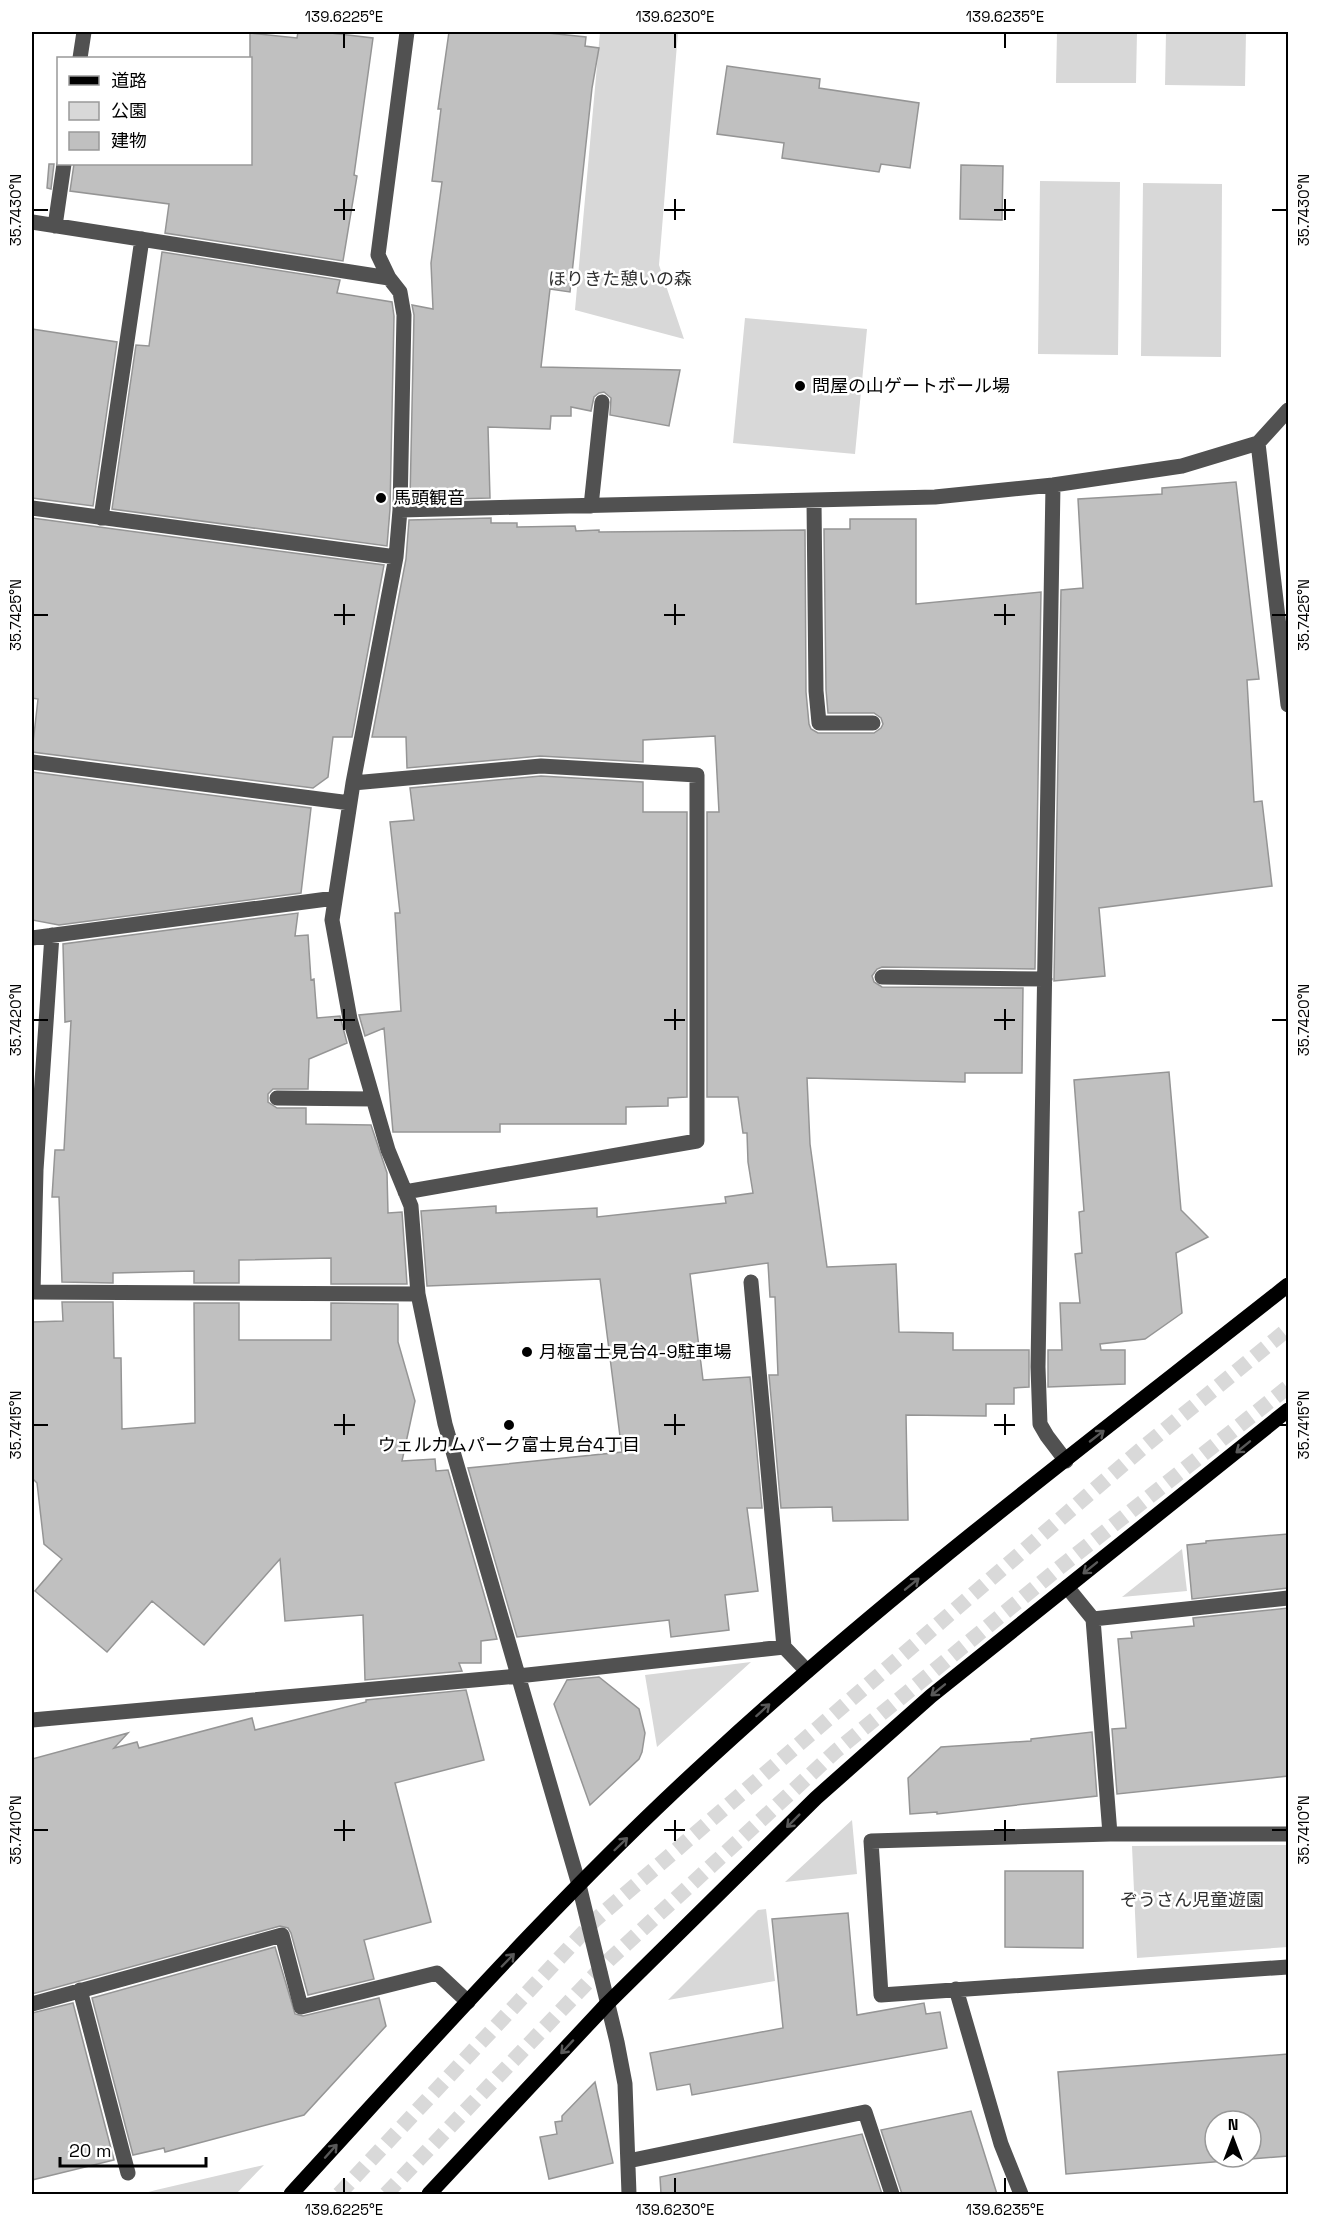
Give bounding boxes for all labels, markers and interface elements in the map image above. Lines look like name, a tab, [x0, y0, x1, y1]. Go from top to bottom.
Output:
text: 139.6225°E	[305, 7, 383, 26]
text: 139.6230°E	[636, 7, 715, 26]
text: 139.6235°E	[966, 7, 1044, 26]
legend	[57, 57, 252, 165]
text: 道路	[111, 69, 147, 92]
text: 公園	[111, 99, 147, 122]
text: 建物	[111, 129, 147, 152]
text: 35.7430°N	[6, 174, 25, 246]
text: 35.7430°N	[1294, 174, 1313, 246]
park label: ほりきた憩いの森	[548, 267, 692, 290]
place label: 問屋の山ゲートボール場	[812, 374, 1010, 397]
marker: 問屋の山ゲートボール場	[793, 379, 807, 393]
place label: 馬頭観音	[393, 486, 465, 509]
marker: 馬頭観音	[374, 491, 388, 505]
text: 35.7425°N	[6, 579, 25, 651]
text: 35.7425°N	[1294, 579, 1313, 651]
text: 35.7420°N	[6, 984, 25, 1056]
text: 35.7420°N	[1294, 984, 1313, 1056]
place label: 月極富士見台4-9駐車場	[539, 1340, 731, 1363]
marker: 月極富士見台4-9駐車場	[520, 1345, 534, 1359]
text: 35.7415°N	[6, 1391, 25, 1459]
text: 35.7415°N	[1294, 1391, 1313, 1459]
marker: ウェルカムパーク富士見台4丁目	[502, 1418, 516, 1432]
one-way arrow	[1089, 1430, 1105, 1443]
place label: ウェルカムパーク富士見台4丁目	[378, 1433, 640, 1456]
one-way arrow	[1235, 1440, 1251, 1453]
one-way arrow	[1082, 1562, 1098, 1575]
one-way arrow	[903, 1578, 919, 1591]
one-way arrow	[930, 1684, 946, 1697]
one-way arrow	[755, 1703, 770, 1717]
text: 35.7410°N	[6, 1795, 25, 1865]
text: 35.7410°N	[1294, 1795, 1313, 1865]
one-way arrow	[786, 1813, 801, 1828]
one-way arrow	[614, 1837, 629, 1852]
park label: ぞうさん児童遊園	[1120, 1888, 1264, 1911]
one-way arrow	[501, 1952, 516, 1967]
one-way arrow	[560, 2039, 574, 2054]
north arrow	[1203, 2109, 1263, 2169]
text: N	[1228, 2114, 1238, 2135]
scale bar	[60, 2130, 206, 2168]
text: 20 m	[69, 2139, 112, 2162]
one-way arrow	[324, 2144, 338, 2159]
text: 139.6225°E	[305, 2200, 383, 2219]
text: 139.6230°E	[636, 2200, 715, 2219]
text: 139.6235°E	[966, 2200, 1044, 2219]

